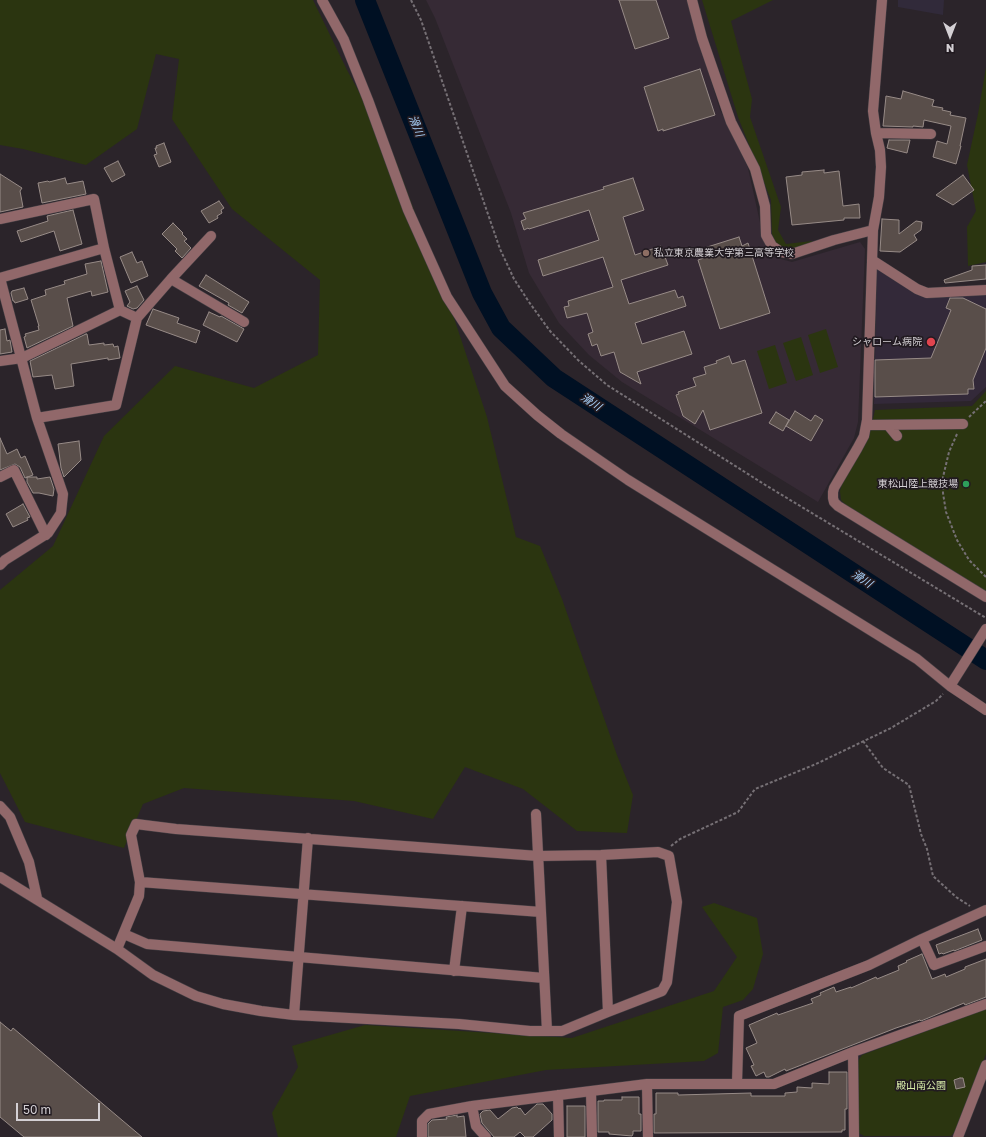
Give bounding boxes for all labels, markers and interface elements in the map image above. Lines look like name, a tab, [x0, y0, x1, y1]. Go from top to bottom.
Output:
north arrow	[930, 16, 970, 56]
text: N	[946, 42, 954, 55]
water label: 滑川	[406, 113, 426, 139]
place label: 私立東京農業大学第三高等学校	[654, 247, 794, 259]
marker: 私立東京農業大学第三高等学校	[641, 248, 651, 258]
place label: シャローム病院	[852, 336, 922, 348]
marker: シャローム病院	[925, 336, 937, 348]
water label: 滑川	[578, 390, 604, 414]
place label: 東松山陸上競技場	[878, 478, 958, 490]
marker: 東松山陸上競技場	[961, 479, 971, 489]
water label: 滑川	[849, 567, 875, 591]
park label: 殿山南公園	[896, 1080, 946, 1092]
scale bar	[18, 1095, 102, 1121]
text: 50 m	[23, 1102, 51, 1117]

